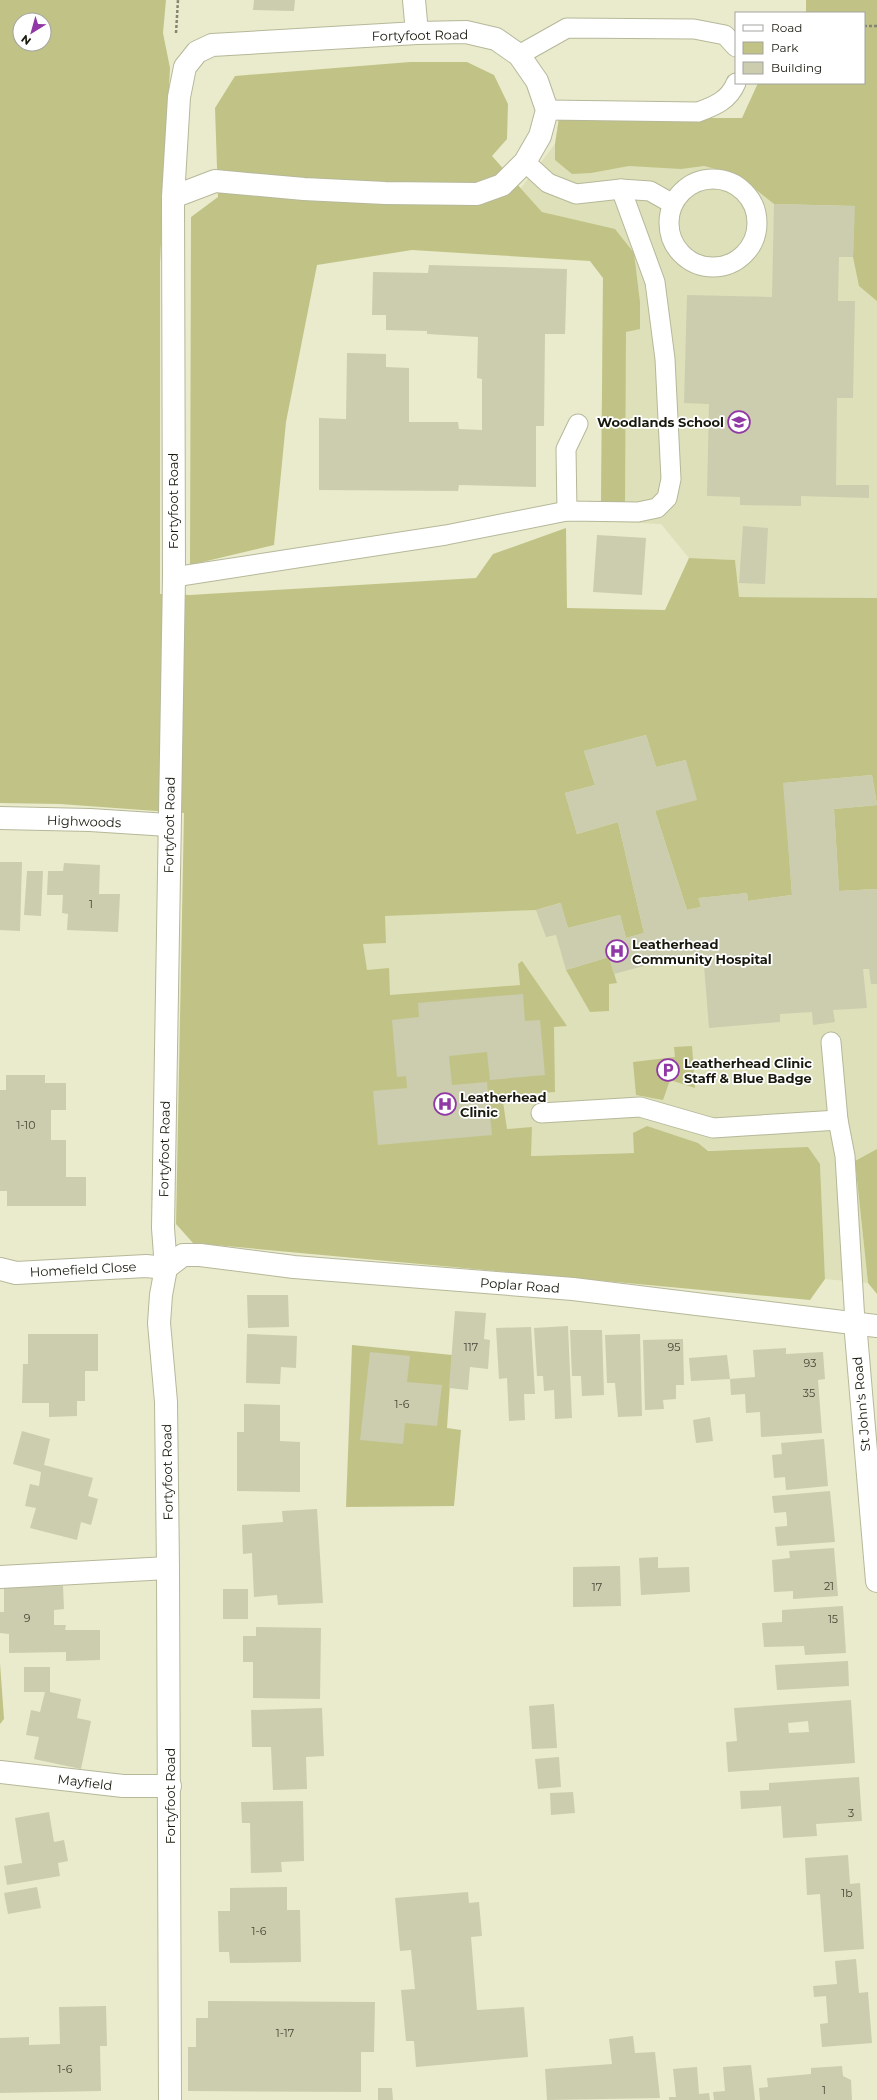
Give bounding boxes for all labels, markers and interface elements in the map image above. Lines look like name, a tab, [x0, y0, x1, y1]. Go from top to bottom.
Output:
north arrow	[12, 12, 52, 52]
legend	[735, 12, 865, 84]
text: Road	[771, 20, 802, 35]
street label: Fortyfoot Road	[372, 26, 468, 44]
text: N	[18, 32, 34, 48]
text: Park	[771, 40, 799, 55]
text: Building	[771, 60, 822, 75]
school or university icon: Woodlands School	[726, 409, 752, 435]
place label: Woodlands School	[597, 414, 724, 430]
street label: Fortyfoot Road	[165, 453, 181, 549]
street label: Fortyfoot Road	[160, 777, 178, 873]
street label: Highwoods	[47, 812, 121, 830]
house number: 1	[89, 897, 93, 911]
place label: Leatherhead Community Hospital	[632, 936, 772, 967]
hospital icon: Leatherhead Community Hospital	[604, 938, 630, 964]
place label: Leatherhead Clinic Staff & Blue Badge	[684, 1055, 812, 1086]
parking icon: Leatherhead Clinic Staff & Blue Badge	[655, 1057, 681, 1083]
place label: Leatherhead Clinic	[460, 1089, 546, 1120]
hospital icon: Leatherhead Clinic	[432, 1091, 458, 1117]
street label: Fortyfoot Road	[155, 1101, 173, 1197]
house number: 1-10	[16, 1118, 36, 1132]
street label: Homefield Close	[29, 1258, 137, 1280]
street label: Poplar Road	[480, 1274, 560, 1296]
house number: 117	[464, 1340, 478, 1354]
house number: 95	[668, 1340, 680, 1354]
house number: 93	[804, 1356, 816, 1370]
street label: St John's Road	[849, 1356, 873, 1452]
house number: 35	[803, 1386, 815, 1400]
house number: 1-6	[395, 1397, 410, 1411]
street label: Fortyfoot Road	[158, 1424, 176, 1520]
house number: 21	[824, 1579, 834, 1593]
house number: 17	[592, 1580, 602, 1594]
house number: 9	[24, 1611, 31, 1625]
house number: 15	[828, 1612, 838, 1626]
street label: Fortyfoot Road	[162, 1748, 178, 1844]
street label: Mayfield	[57, 1771, 113, 1793]
house number: 3	[848, 1806, 854, 1820]
house number: 1b	[841, 1886, 853, 1900]
house number: 1-6	[252, 1924, 267, 1938]
house number: 1-17	[276, 2026, 294, 2040]
house number: 1-6	[58, 2062, 73, 2076]
house number: 1	[822, 2083, 826, 2097]

